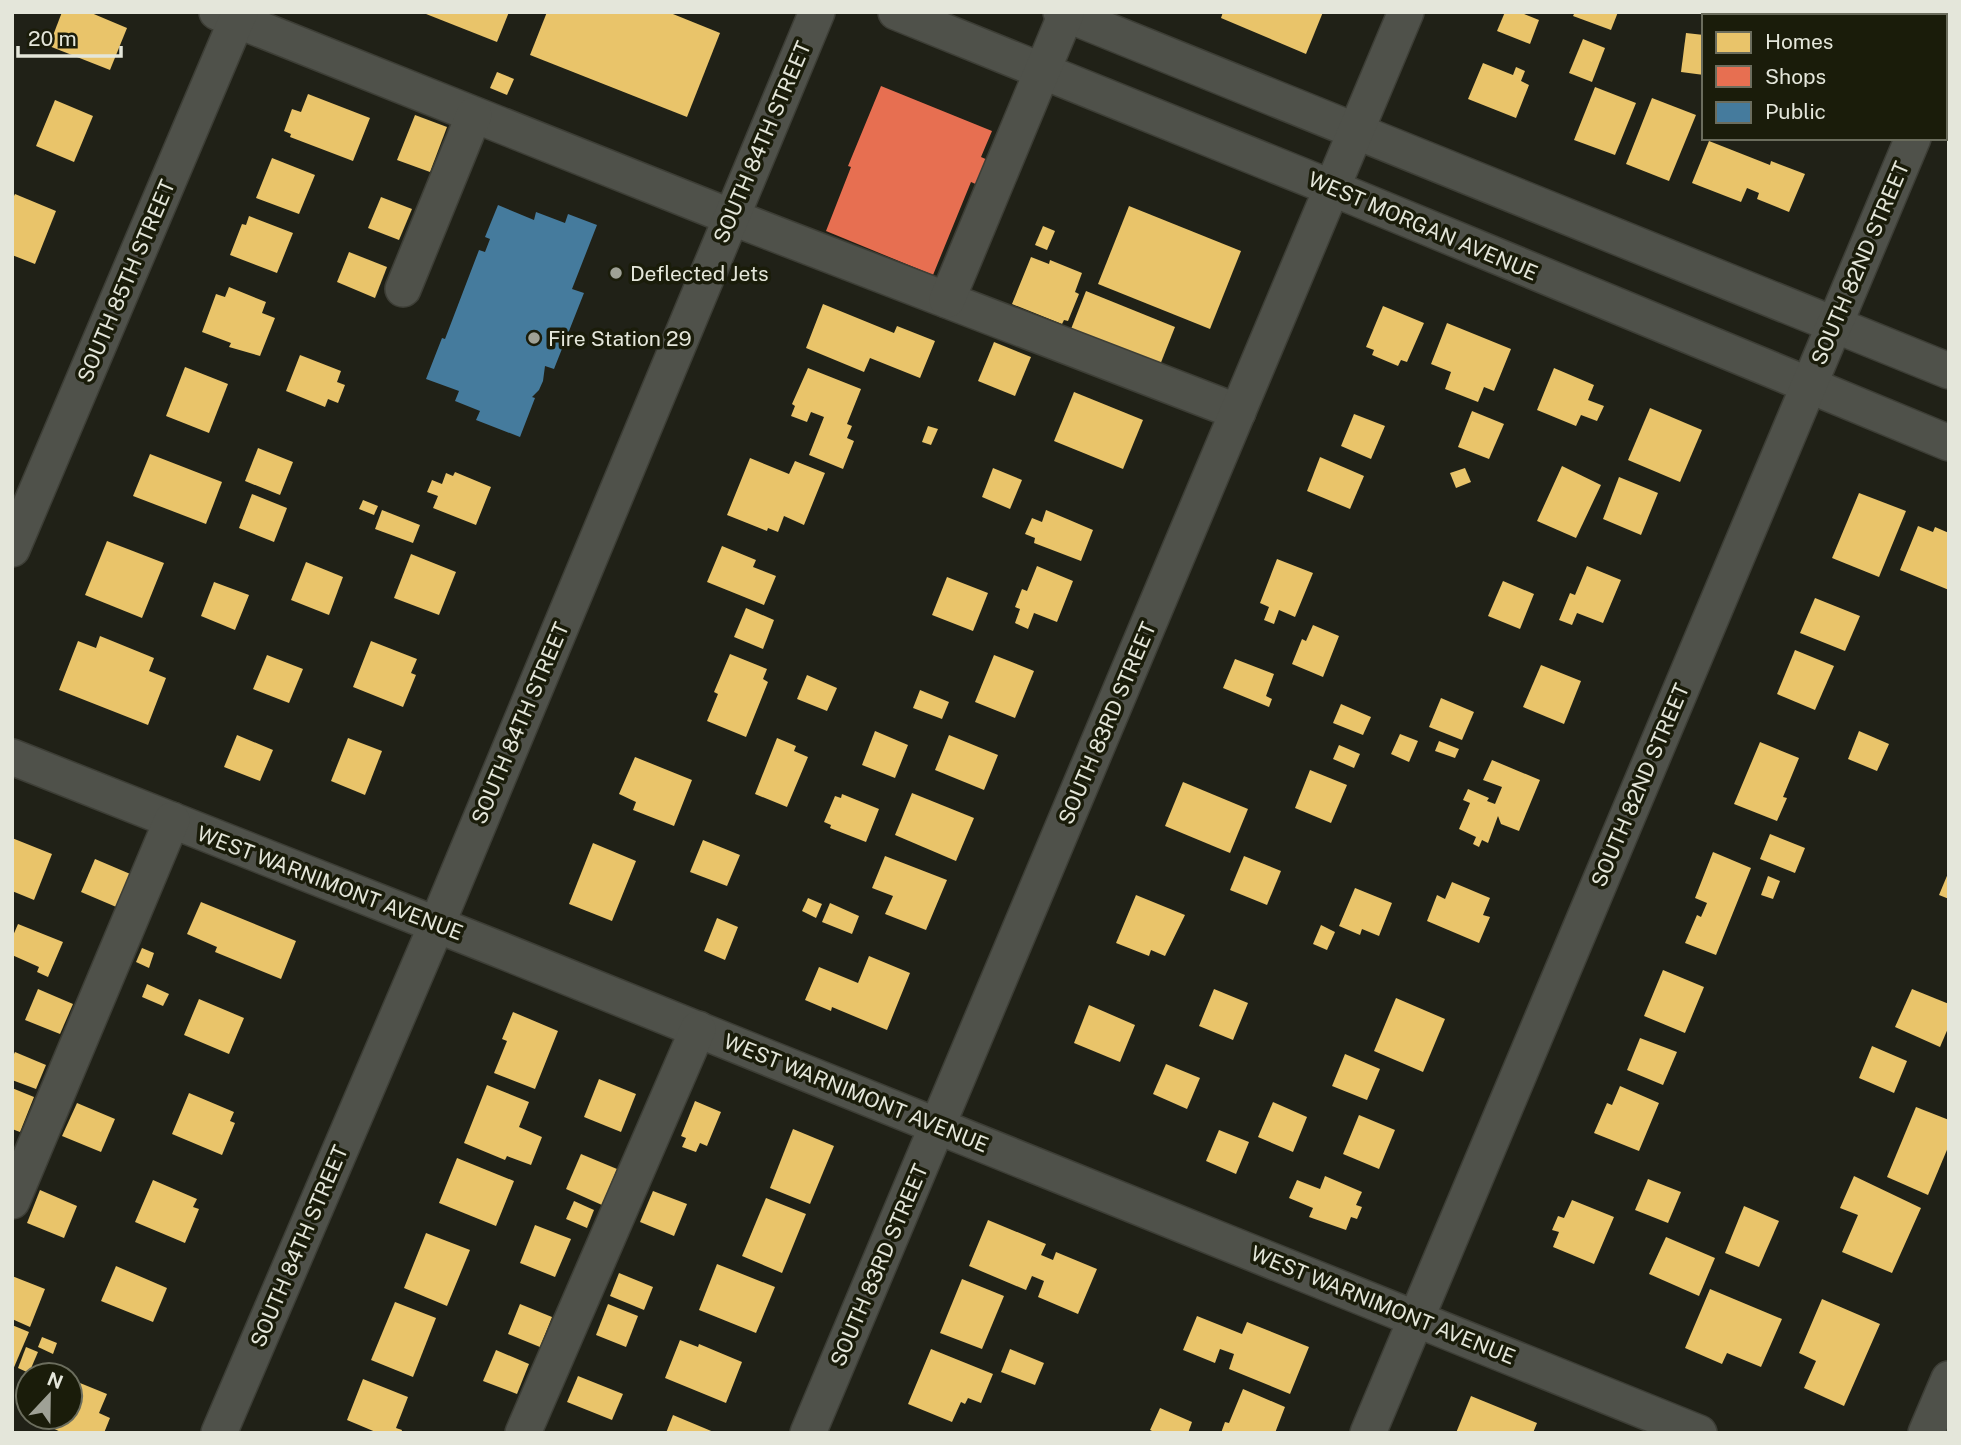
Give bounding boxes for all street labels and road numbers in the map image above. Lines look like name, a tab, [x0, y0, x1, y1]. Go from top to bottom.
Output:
street label: SOUTH 84TH STREET	[708, 37, 816, 247]
street label: SOUTH 82ND STREET	[1806, 158, 1914, 368]
street label: WEST MORGAN AVENUE	[1304, 166, 1542, 286]
street label: SOUTH 85TH STREET	[72, 176, 180, 386]
street label: SOUTH 84TH STREET	[466, 618, 574, 828]
street label: SOUTH 83RD STREET	[1053, 618, 1161, 828]
street label: SOUTH 82ND STREET	[1586, 680, 1694, 890]
street label: WEST WARNIMONT AVENUE	[193, 821, 467, 945]
street label: WEST WARNIMONT AVENUE	[720, 1028, 992, 1158]
street label: SOUTH 84TH STREET	[245, 1141, 353, 1351]
street label: SOUTH 83RD STREET	[825, 1160, 933, 1370]
street label: WEST WARNIMONT AVENUE	[1247, 1240, 1519, 1370]

